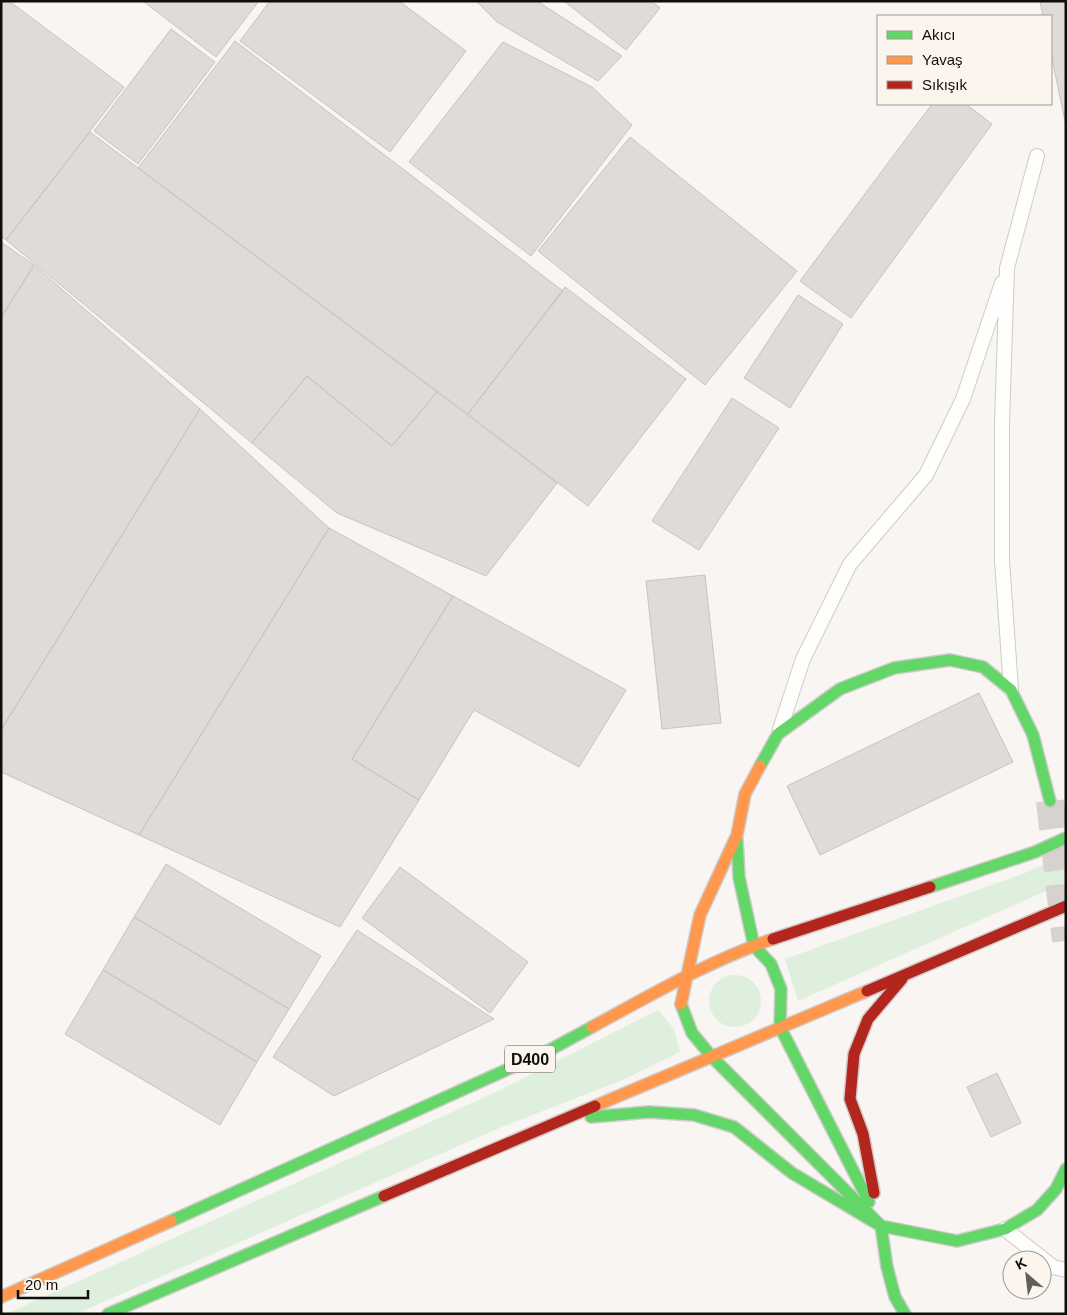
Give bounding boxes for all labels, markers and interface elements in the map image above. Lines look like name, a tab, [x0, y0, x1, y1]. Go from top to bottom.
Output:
legend	[877, 15, 1052, 105]
text: Akıcı	[922, 26, 955, 43]
text: Yavaş	[922, 51, 963, 68]
text: Sıkışık	[922, 76, 968, 93]
road number: D400	[505, 1046, 555, 1072]
north arrow	[1002, 1250, 1052, 1300]
text: K	[1013, 1254, 1029, 1273]
scale bar	[18, 1268, 88, 1300]
text: 20 m	[25, 1276, 58, 1293]

